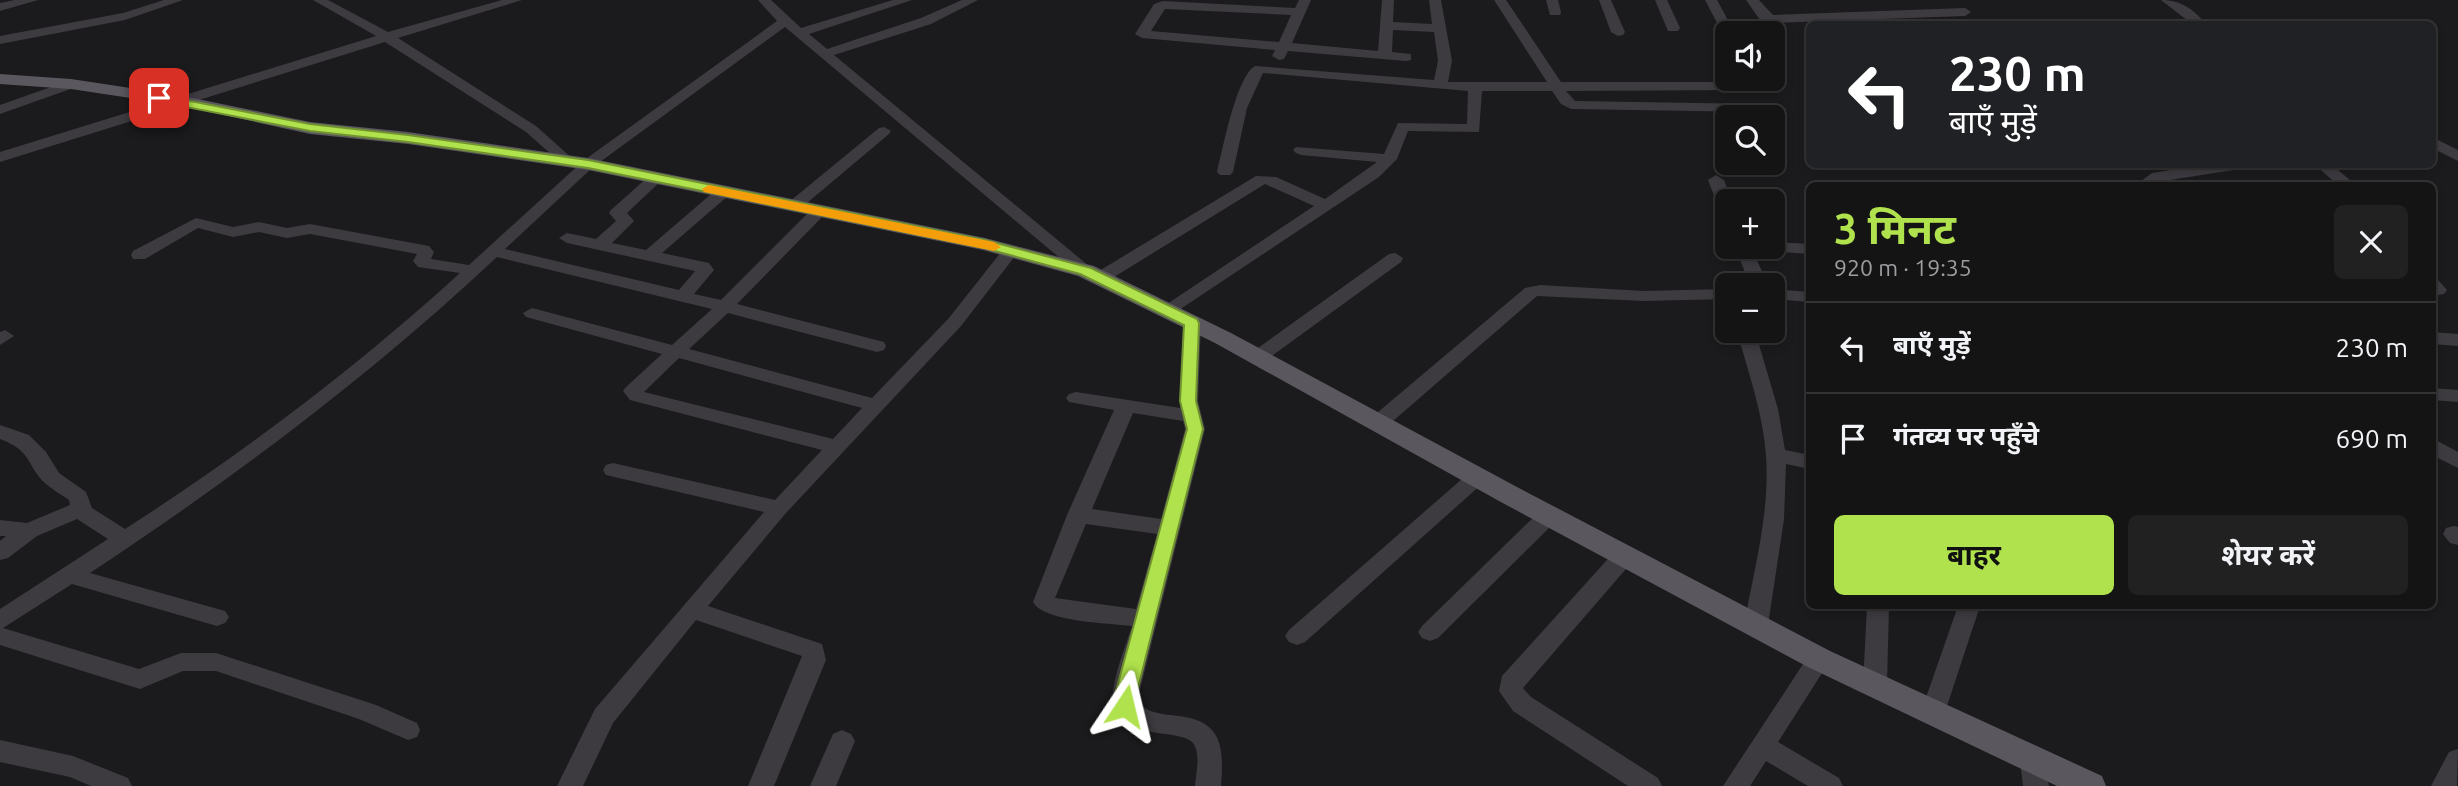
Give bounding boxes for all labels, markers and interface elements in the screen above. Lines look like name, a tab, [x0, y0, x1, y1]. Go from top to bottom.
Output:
map controls	[1715, 21, 1785, 343]
button: sound	[1715, 21, 1785, 91]
text: 230 m	[1949, 45, 2086, 100]
icon: left	[1834, 49, 1925, 140]
pin	[129, 68, 189, 128]
icon: arrive	[140, 79, 178, 117]
text: बाएँ मुड़ें	[1949, 103, 2037, 139]
button: search	[1715, 105, 1785, 175]
button: +	[1715, 189, 1785, 259]
text: 3 मिनट	[1834, 205, 1956, 252]
button: close	[2334, 205, 2408, 279]
text: 920 m · 19:35	[1834, 255, 1972, 280]
button: −	[1715, 273, 1785, 343]
icon: left	[1834, 329, 1872, 367]
text: बाएँ मुड़ें	[1893, 330, 1970, 359]
text: 230 m	[2336, 333, 2408, 362]
icon: arrive	[1834, 420, 1872, 458]
text: गंतव्य पर पहुँचे	[1893, 421, 2039, 450]
text: 690 m	[2336, 424, 2408, 453]
button: बाहर	[1834, 515, 2114, 595]
button: शेयर करें	[2128, 515, 2408, 595]
position arrow	[1088, 669, 1162, 743]

